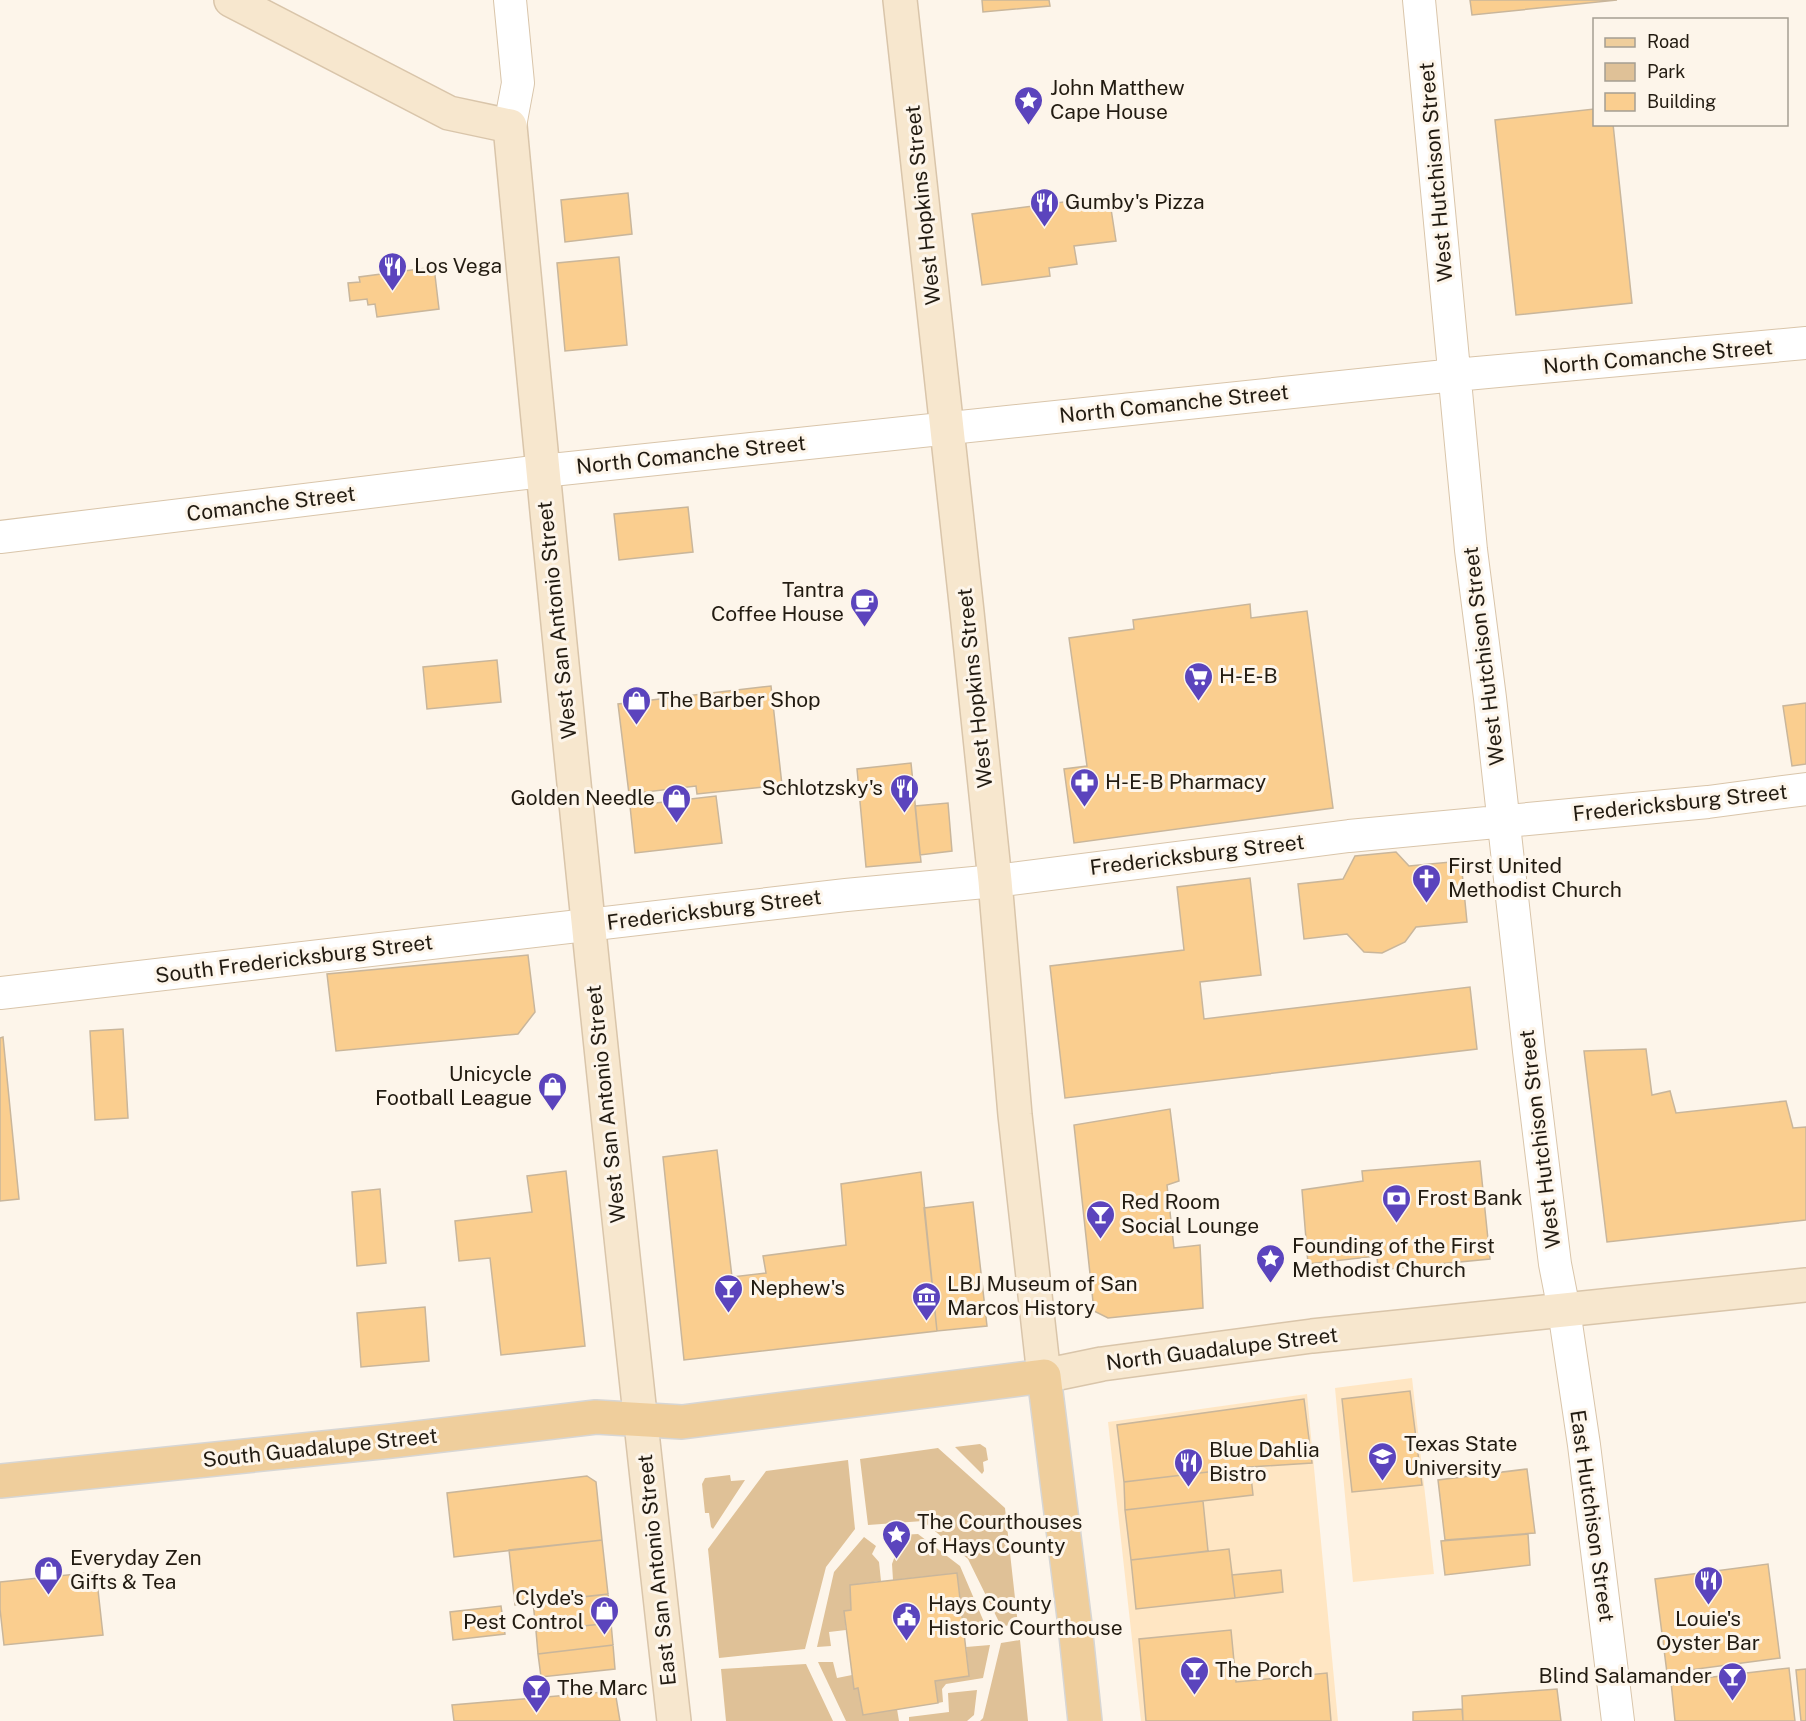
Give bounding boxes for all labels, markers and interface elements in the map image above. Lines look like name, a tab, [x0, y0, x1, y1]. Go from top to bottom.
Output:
legend	[1593, 18, 1788, 126]
text: Road	[1647, 31, 1690, 52]
street label: West Hutchison Street	[1413, 61, 1458, 283]
text: Park	[1647, 61, 1685, 82]
place label: John Matthew Cape House	[1050, 75, 1185, 124]
place icon: John Matthew Cape House	[1013, 84, 1045, 126]
text: Building	[1647, 91, 1716, 112]
street label: West Hopkins Street	[900, 104, 945, 306]
restaurant icon: Gumby's Pizza	[1028, 186, 1060, 228]
place label: Gumby's Pizza	[1065, 189, 1205, 214]
restaurant icon: Los Vega	[377, 250, 409, 292]
place label: Los Vega	[414, 253, 502, 278]
street label: North Comanche Street	[1542, 334, 1774, 379]
street label: North Comanche Street	[1058, 379, 1290, 428]
street label: North Comanche Street	[575, 430, 807, 479]
street label: Comanche Street	[185, 481, 357, 526]
street label: West San Antonio Street	[532, 500, 581, 740]
street label: West Hutchison Street	[1458, 545, 1509, 767]
place label: Tantra Coffee House	[711, 577, 844, 626]
cafe icon: Tantra Coffee House	[849, 586, 881, 628]
street label: West Hopkins Street	[952, 587, 997, 789]
supermarket icon: H-E-B	[1182, 660, 1214, 702]
place label: H-E-B	[1219, 663, 1278, 688]
shop icon: The Barber Shop	[620, 684, 652, 726]
place label: The Barber Shop	[657, 687, 821, 712]
pharmacy icon: H-E-B Pharmacy	[1068, 766, 1100, 808]
place label: H-E-B Pharmacy	[1105, 769, 1266, 794]
restaurant icon: Schlotzsky's	[888, 772, 920, 814]
place label: Schlotzsky's	[762, 775, 883, 800]
street label: Fredericksburg Street	[1571, 779, 1789, 826]
shop icon: Golden Needle	[660, 782, 692, 824]
place label: Golden Needle	[510, 785, 655, 810]
street label: Fredericksburg Street	[1088, 829, 1306, 880]
place label: First United Methodist Church	[1448, 853, 1622, 902]
church icon: First United Methodist Church	[1411, 862, 1443, 904]
street label: Fredericksburg Street	[605, 884, 823, 935]
street label: South Fredericksburg Street	[154, 929, 434, 988]
street label: West San Antonio Street	[581, 984, 630, 1224]
street label: West Hutchison Street	[1514, 1028, 1565, 1250]
place label: Unicycle Football League	[375, 1061, 532, 1110]
shop icon: Unicycle Football League	[537, 1070, 569, 1112]
bank icon: Frost Bank	[1380, 1182, 1412, 1224]
place label: Frost Bank	[1417, 1185, 1523, 1210]
place label: Red Room Social Lounge	[1121, 1189, 1259, 1238]
bar icon: Red Room Social Lounge	[1084, 1198, 1116, 1240]
place label: Founding of the First Methodist Church	[1292, 1233, 1495, 1282]
place icon: Founding of the First Methodist Church	[1255, 1242, 1287, 1284]
place label: LBJ Museum of San Marcos History	[947, 1271, 1138, 1320]
bar icon: Nephew's	[713, 1272, 745, 1314]
place label: Nephew's	[750, 1275, 845, 1300]
museum icon: LBJ Museum of San Marcos History	[910, 1280, 942, 1322]
street label: North Guadalupe Street	[1105, 1322, 1339, 1375]
street label: East Hutchison Street	[1565, 1408, 1620, 1624]
street label: South Guadalupe Street	[201, 1423, 439, 1472]
place label: Texas State University	[1404, 1431, 1517, 1480]
place label: Blue Dahlia Bistro	[1209, 1437, 1320, 1486]
school or university icon: Texas State University	[1367, 1440, 1399, 1482]
restaurant icon: Blue Dahlia Bistro	[1172, 1446, 1204, 1488]
street label: East San Antonio Street	[632, 1453, 681, 1687]
place label: The Courthouses of Hays County	[917, 1509, 1082, 1558]
place icon: The Courthouses of Hays County	[880, 1518, 912, 1560]
place label: Everyday Zen Gifts & Tea	[70, 1545, 202, 1594]
shop icon: Everyday Zen Gifts & Tea	[33, 1554, 65, 1596]
restaurant icon: Louie's Oyster Bar	[1692, 1564, 1724, 1606]
place label: Clyde's Pest Control	[463, 1585, 584, 1634]
place label: Hays County Historic Courthouse	[928, 1591, 1123, 1640]
shop icon: Clyde's Pest Control	[589, 1594, 621, 1636]
public building icon: Hays County Historic Courthouse	[891, 1600, 923, 1642]
place label: Louie's Oyster Bar	[1656, 1606, 1760, 1655]
bar icon: The Porch	[1178, 1654, 1210, 1696]
place label: The Porch	[1215, 1657, 1313, 1682]
bar icon: Blind Salamander	[1717, 1660, 1749, 1702]
place label: Blind Salamander	[1539, 1663, 1712, 1688]
bar icon: The Marc	[520, 1672, 552, 1714]
place label: The Marc	[557, 1675, 648, 1700]

